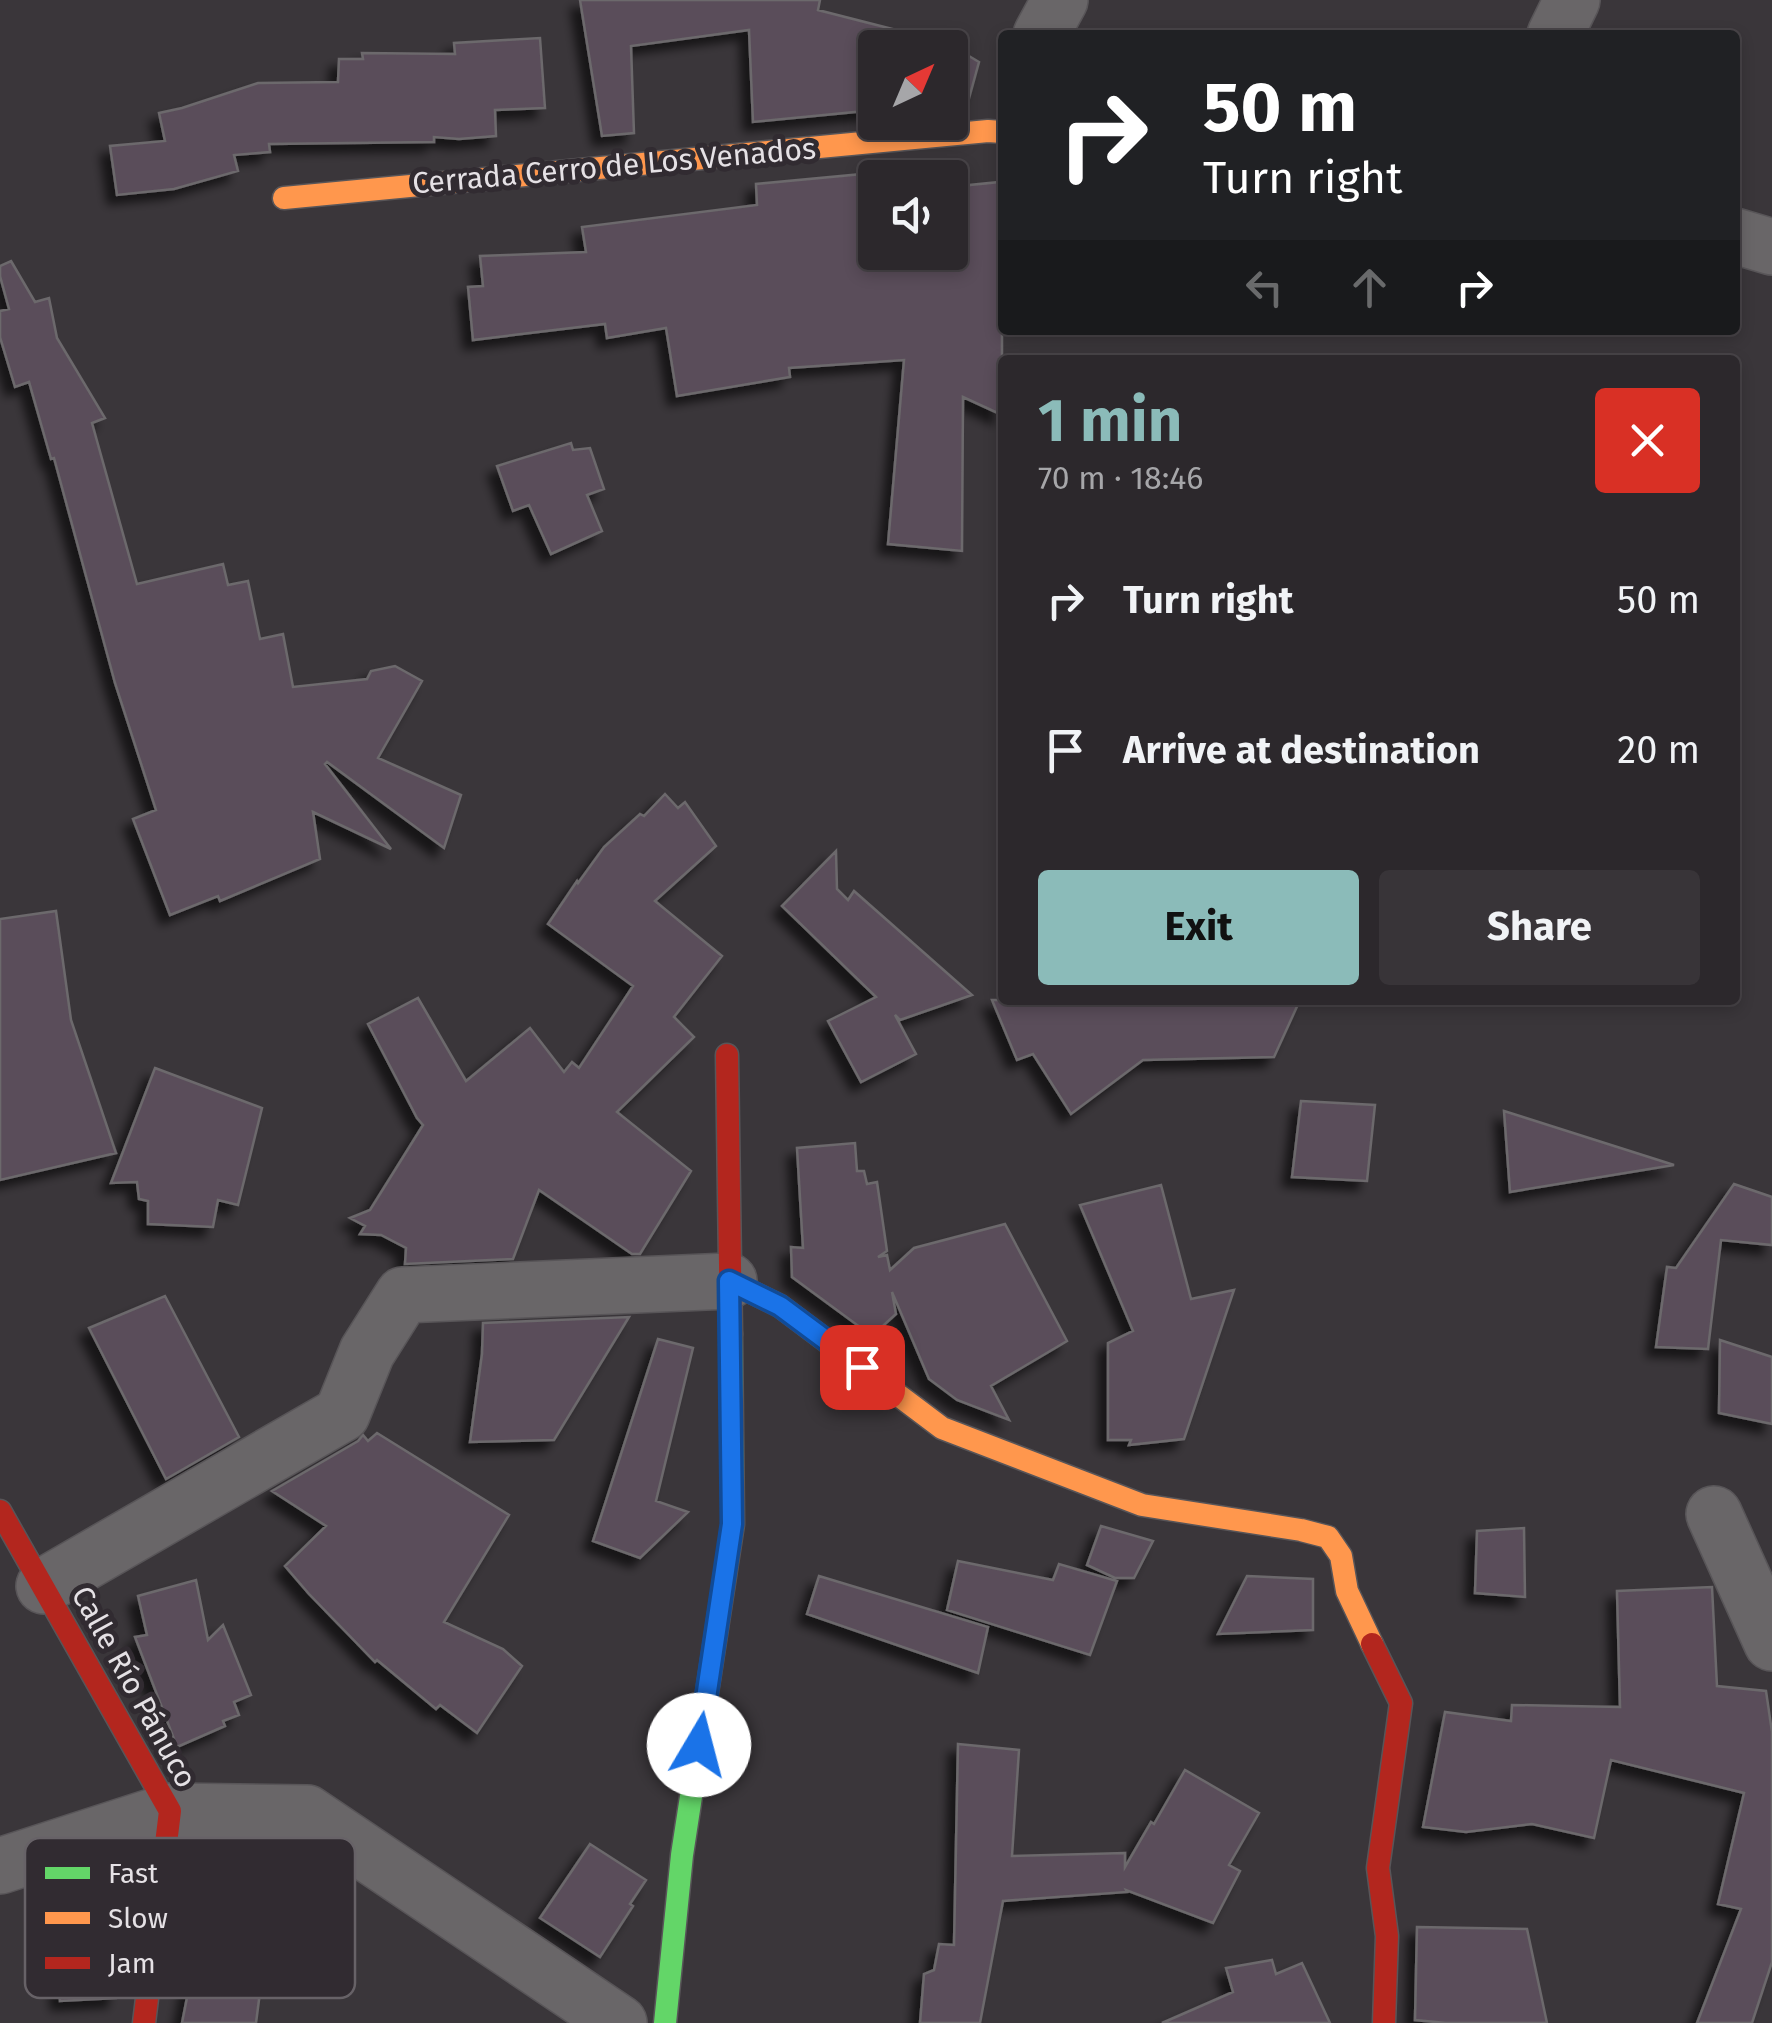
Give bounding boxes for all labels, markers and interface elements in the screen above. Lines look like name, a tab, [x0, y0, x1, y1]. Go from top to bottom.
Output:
north arrow	[858, 30, 968, 140]
map controls	[858, 30, 968, 270]
text: 50 m	[1203, 66, 1357, 150]
icon: right	[1038, 70, 1168, 200]
street label: Cerrada Cerro de Los Venados	[411, 130, 817, 202]
text: Turn right	[1203, 151, 1402, 205]
button: sound	[858, 160, 968, 270]
icon: left	[1237, 260, 1292, 315]
icon: ahead	[1342, 260, 1397, 315]
icon: right	[1447, 260, 1502, 315]
text: 1 min	[1038, 385, 1182, 457]
button: close	[1595, 388, 1700, 493]
text: 70 m · 18:46	[1038, 459, 1203, 497]
icon: right	[1038, 573, 1093, 628]
text: Turn right	[1123, 577, 1293, 623]
text: 50 m	[1617, 577, 1700, 623]
icon: arrive	[1038, 723, 1093, 778]
text: Arrive at destination	[1123, 727, 1480, 773]
text: 20 m	[1617, 727, 1700, 773]
button: Exit	[1038, 870, 1359, 985]
button: Share	[1379, 870, 1700, 985]
pin	[820, 1325, 905, 1410]
icon: arrive	[835, 1340, 890, 1395]
street label: Calle Río Pánuco	[64, 1580, 204, 1794]
position arrow	[647, 1693, 751, 1797]
legend	[25, 1838, 355, 1998]
text: Fast	[108, 1857, 159, 1890]
text: Slow	[108, 1902, 168, 1935]
text: Jam	[108, 1947, 156, 1980]

